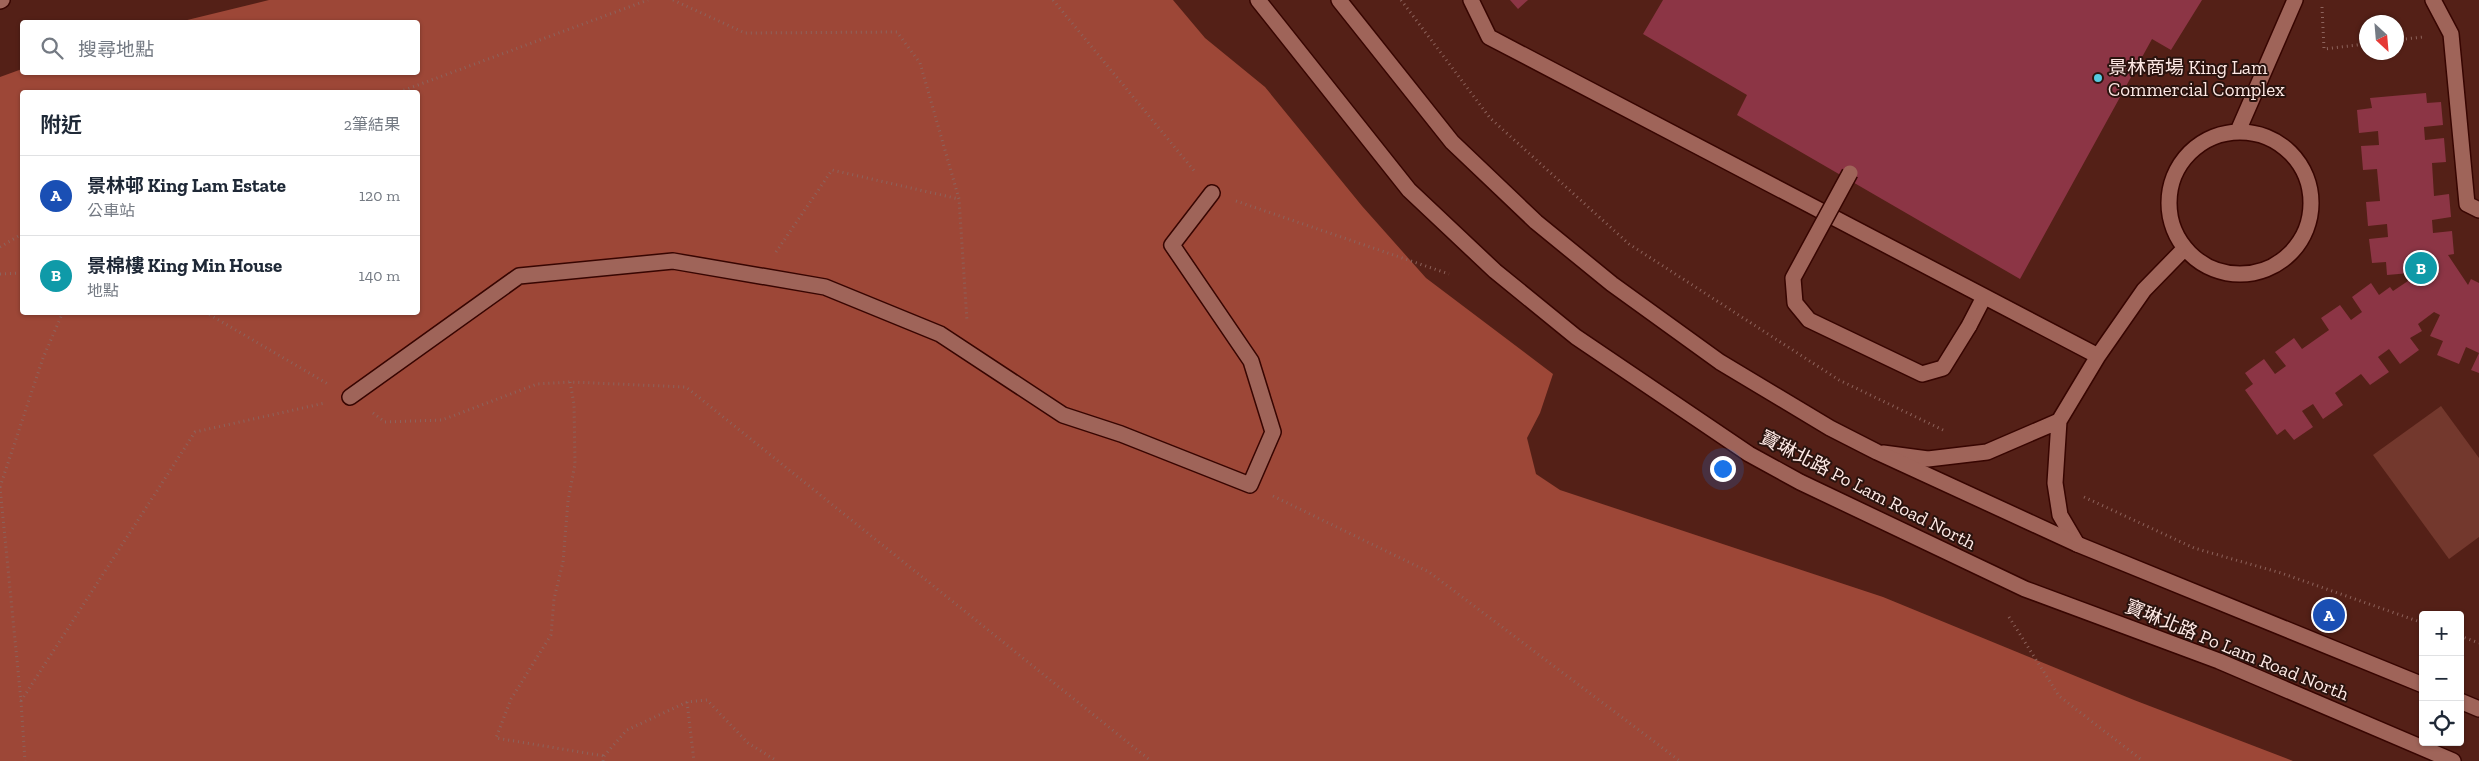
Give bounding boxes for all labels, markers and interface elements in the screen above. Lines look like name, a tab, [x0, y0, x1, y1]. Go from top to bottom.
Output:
north arrow	[2359, 15, 2404, 60]
search box	[20, 20, 420, 75]
icon: search	[38, 34, 66, 62]
text: 搜尋地點	[78, 38, 154, 61]
place label: 景林商場 King Lam Commercial Complex	[2108, 56, 2285, 101]
marker: 景林商場 King Lam Commercial Complex	[2092, 72, 2104, 84]
text: 附近	[40, 112, 82, 137]
text: 2筆結果	[344, 115, 400, 134]
text: 景林邨 King Lam Estate	[87, 174, 286, 197]
text: A	[51, 186, 62, 205]
text: 120 m	[359, 186, 400, 205]
text: 公車站	[87, 201, 135, 220]
pin: B	[2405, 249, 2437, 287]
text: 景棉樓 King Min House	[87, 254, 282, 277]
text: B	[51, 266, 61, 285]
text: 140 m	[359, 266, 400, 285]
text: 地點	[87, 281, 119, 300]
street label: 寶琳北路 Po Lam Road North	[1756, 425, 1980, 555]
your location	[1710, 456, 1736, 482]
street label: 寶琳北路 Po Lam Road North	[2122, 595, 2353, 706]
pin: A	[2313, 596, 2345, 634]
map controls	[2419, 611, 2464, 746]
button: +	[2419, 611, 2464, 656]
button: −	[2419, 656, 2464, 701]
button: locate	[2419, 701, 2464, 746]

